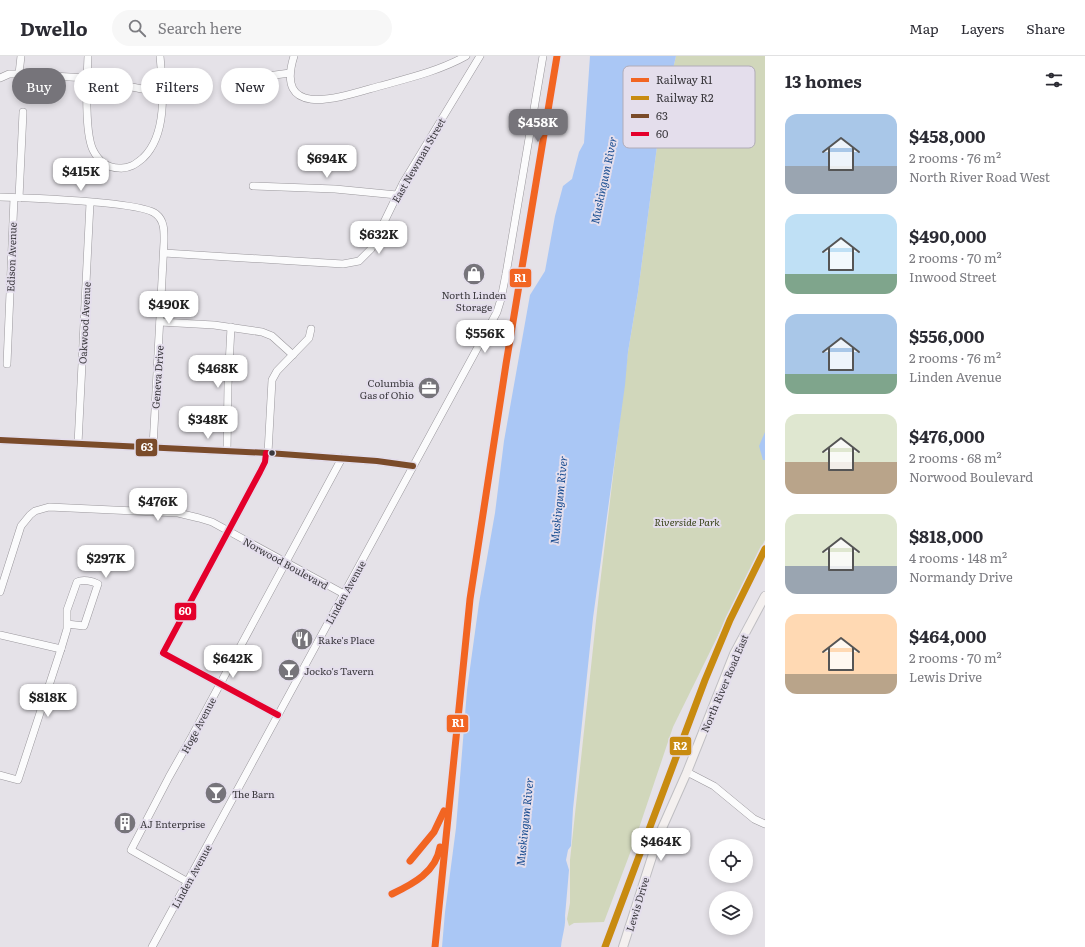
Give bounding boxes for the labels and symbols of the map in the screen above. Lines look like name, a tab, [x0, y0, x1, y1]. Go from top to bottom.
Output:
legend	[623, 66, 755, 148]
text: Railway R1	[656, 71, 713, 87]
text: Railway R2	[656, 89, 714, 105]
text: 63	[656, 107, 668, 123]
pin: $458K	[510, 109, 566, 143]
street label: East Newman Street	[388, 115, 448, 205]
text: 60	[656, 125, 668, 141]
water label: Muskingum River	[586, 135, 620, 225]
pin: $694K	[299, 145, 355, 179]
pin: $415K	[53, 158, 109, 192]
pin: $632K	[351, 221, 407, 255]
street label: Edison Avenue	[2, 222, 20, 292]
shop icon: North Linden Storage	[461, 261, 487, 287]
line badge: R1	[509, 268, 532, 288]
text: R1	[514, 269, 527, 285]
street label: Oakwood Avenue	[74, 281, 94, 365]
place label: North Linden Storage	[442, 287, 507, 314]
pin: $490K	[141, 291, 197, 325]
pin: $556K	[457, 320, 513, 354]
street label: Geneva Drive	[147, 345, 167, 409]
pin: $468K	[190, 355, 246, 389]
place label: Columbia Gas of Ohio	[360, 375, 415, 402]
office icon: Columbia Gas of Ohio	[416, 375, 442, 401]
pin: $348K	[180, 406, 236, 440]
line badge: 63	[135, 438, 158, 457]
text: 63	[141, 438, 153, 454]
unlabelled marker	[267, 448, 277, 458]
water label: Muskingum River	[545, 455, 571, 545]
pin: $476K	[130, 488, 186, 522]
park label: Riverside Park	[654, 514, 720, 529]
street label: Norwood Boulevard	[241, 533, 331, 593]
pin: $297K	[78, 545, 134, 579]
street label: Linden Avenue	[321, 557, 369, 627]
line badge: 60	[174, 602, 197, 621]
text: 60	[178, 602, 192, 618]
restaurant icon: Rake's Place	[289, 626, 315, 652]
place label: Rake's Place	[318, 632, 375, 647]
street label: North River Road East	[697, 632, 751, 734]
pin: $642K	[205, 645, 261, 679]
bar icon: Jocko's Tavern	[276, 657, 302, 683]
place label: Jocko's Tavern	[304, 663, 374, 678]
pin: $818K	[20, 684, 76, 718]
street label: Hoge Avenue	[177, 694, 219, 756]
line badge: R1	[446, 714, 469, 733]
text: R1	[452, 714, 465, 730]
line badge: R2	[669, 736, 692, 756]
text: R2	[673, 737, 687, 753]
water label: Muskingum River	[511, 777, 537, 867]
bar icon: The Barn	[203, 780, 229, 806]
place label: The Barn	[232, 786, 275, 801]
building icon: AJ Enterprise	[112, 810, 138, 836]
place label: AJ Enterprise	[140, 816, 205, 831]
pin: $464K	[633, 828, 689, 862]
street label: Linden Avenue	[167, 841, 215, 911]
street label: Lewis Drive	[622, 875, 652, 933]

